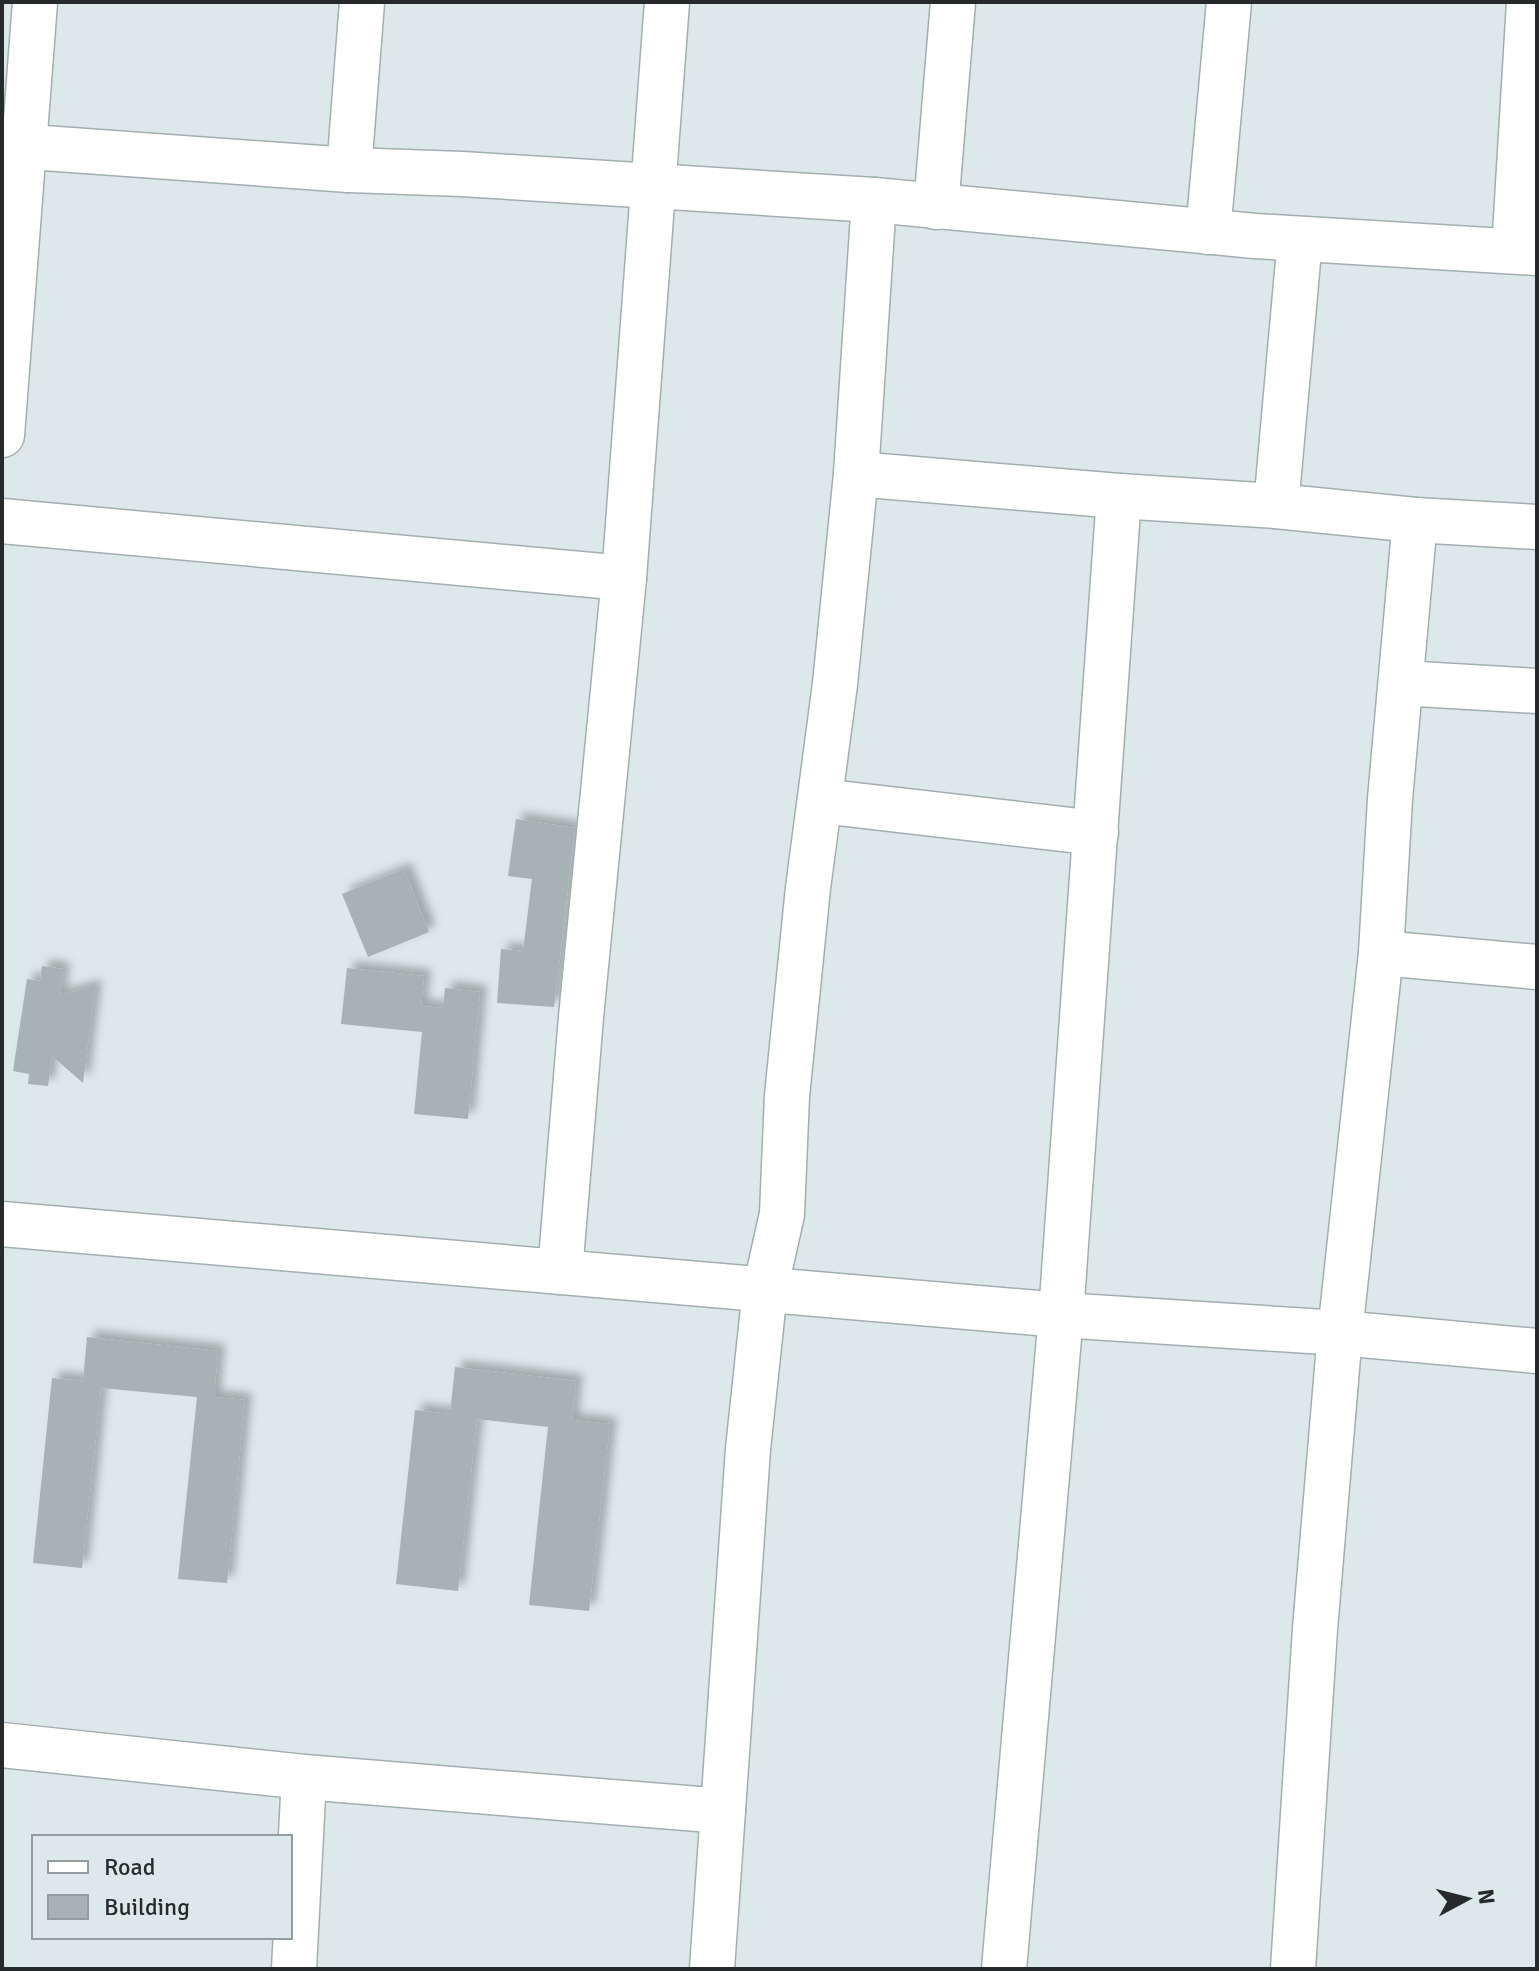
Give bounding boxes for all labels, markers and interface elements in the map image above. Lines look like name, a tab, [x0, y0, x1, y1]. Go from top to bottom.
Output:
legend	[32, 1835, 292, 1939]
text: Road	[104, 1852, 155, 1882]
north arrow	[1427, 1859, 1507, 1939]
text: N	[1472, 1887, 1501, 1906]
text: Building	[104, 1892, 190, 1922]

